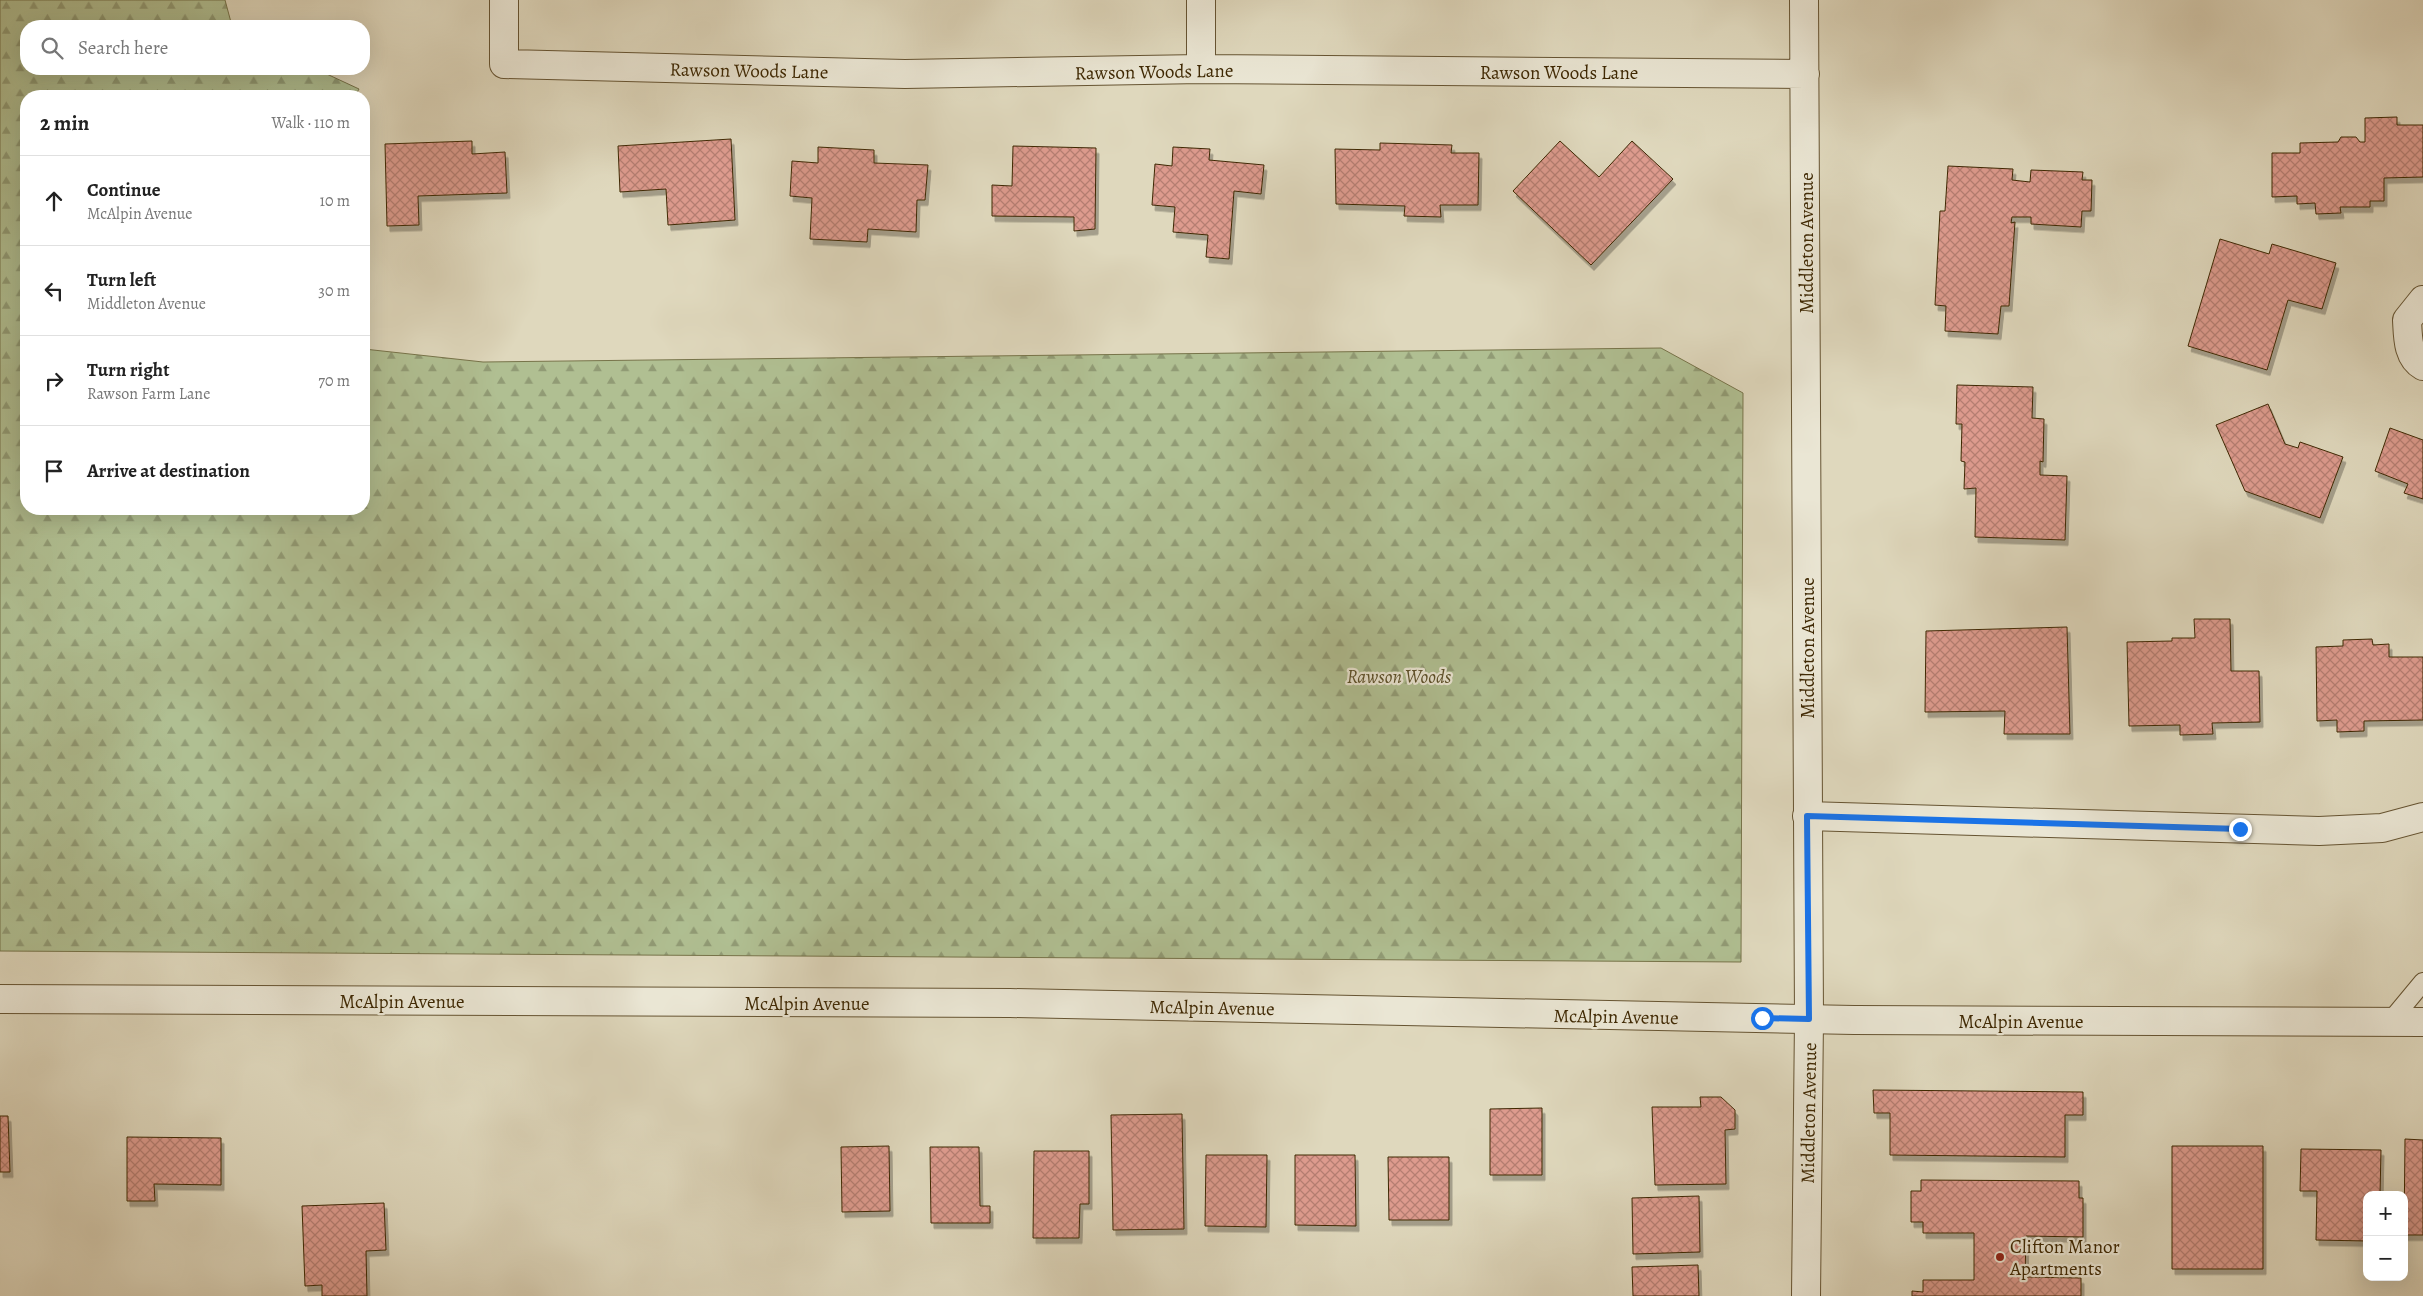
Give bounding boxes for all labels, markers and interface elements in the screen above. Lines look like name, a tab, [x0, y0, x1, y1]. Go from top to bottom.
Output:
search box	[20, 20, 370, 75]
icon: search	[38, 34, 66, 62]
text: Search here	[78, 35, 168, 61]
street label: Rawson Woods Lane	[669, 57, 829, 85]
street label: Rawson Woods Lane	[1074, 58, 1234, 86]
street label: Rawson Woods Lane	[1480, 60, 1638, 86]
text: 2 min	[40, 109, 89, 137]
text: Walk · 110 m	[272, 112, 350, 134]
street label: Middleton Avenue	[1794, 172, 1820, 314]
text: Continue	[87, 177, 161, 203]
icon: ahead	[40, 187, 68, 215]
text: 10 m	[320, 190, 350, 212]
text: McAlpin Avenue	[87, 203, 193, 225]
text: Turn left	[87, 267, 156, 293]
icon: left	[40, 277, 68, 305]
text: 30 m	[318, 280, 350, 302]
text: Middleton Avenue	[87, 293, 206, 315]
text: Turn right	[87, 357, 169, 383]
icon: right	[40, 367, 68, 395]
text: 70 m	[318, 370, 350, 392]
text: Rawson Farm Lane	[87, 383, 210, 405]
icon: arrive	[40, 457, 68, 485]
text: Arrive at destination	[87, 458, 250, 484]
street label: Middleton Avenue	[1795, 577, 1821, 719]
park label: Rawson Woods	[1347, 664, 1452, 690]
route end	[2229, 818, 2252, 841]
street label: McAlpin Avenue	[339, 989, 465, 1015]
street label: McAlpin Avenue	[744, 991, 870, 1017]
street label: McAlpin Avenue	[1149, 994, 1275, 1022]
street label: McAlpin Avenue	[1553, 1003, 1679, 1031]
route start	[1751, 1007, 1774, 1030]
street label: McAlpin Avenue	[1958, 1009, 2084, 1035]
street label: Middleton Avenue	[1795, 1042, 1823, 1184]
map controls	[2363, 1191, 2408, 1281]
button: +	[2363, 1191, 2408, 1236]
place label: Clifton Manor Apartments	[2009, 1234, 2120, 1282]
button: −	[2363, 1236, 2408, 1281]
marker: Clifton Manor Apartments	[1994, 1251, 2006, 1263]

